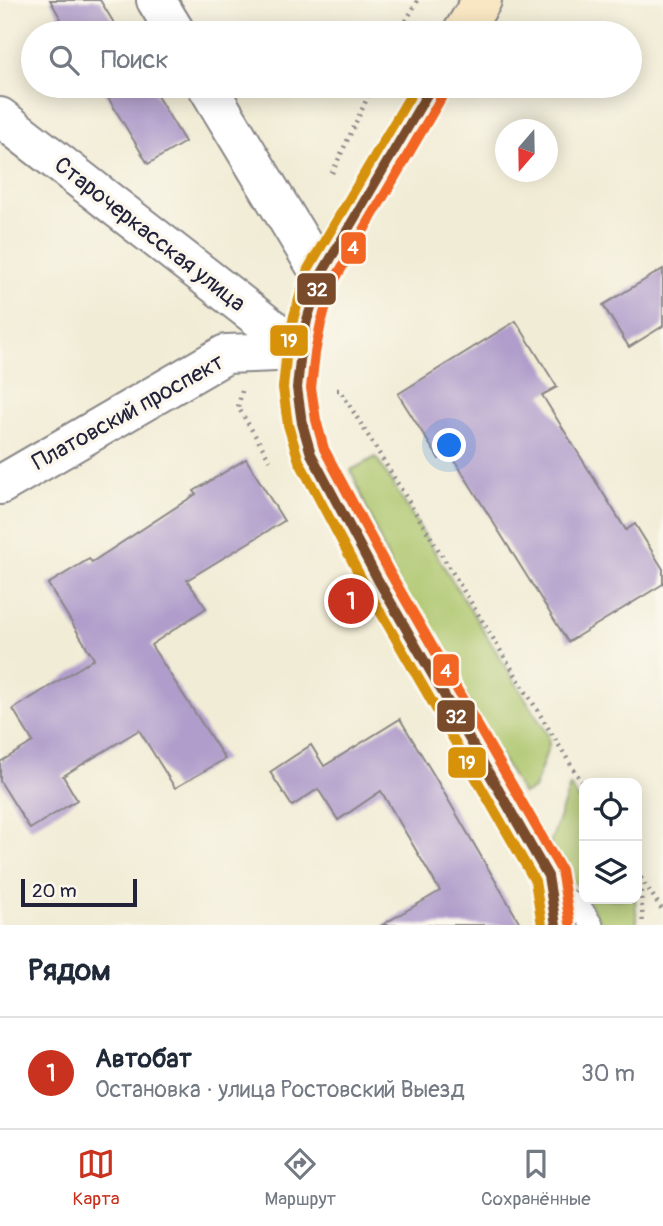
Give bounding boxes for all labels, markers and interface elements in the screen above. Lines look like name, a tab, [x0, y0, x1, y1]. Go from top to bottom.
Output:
search box	[21, 21, 642, 98]
icon: search	[45, 41, 83, 79]
text: Поиск	[101, 44, 169, 76]
north arrow	[495, 119, 558, 182]
street label: Старочеркасская улица	[48, 150, 252, 318]
line badge: 4	[340, 231, 367, 265]
text: 4	[347, 236, 359, 260]
line badge: 32	[296, 272, 337, 306]
text: 32	[306, 278, 328, 302]
line badge: 19	[269, 324, 309, 357]
text: 19	[280, 329, 298, 353]
street label: Платовский проспект	[27, 347, 229, 477]
your location	[432, 428, 466, 462]
pin: 1	[328, 575, 374, 627]
line badge: 4	[432, 653, 460, 687]
text: 4	[440, 659, 452, 683]
line badge: 32	[436, 699, 476, 733]
text: 32	[445, 705, 467, 729]
line badge: 19	[447, 746, 487, 779]
text: 19	[458, 751, 476, 775]
map controls	[579, 778, 642, 904]
button: locate	[579, 778, 642, 841]
button: layers	[579, 841, 642, 904]
scale bar	[21, 876, 136, 908]
text: 20 m	[32, 879, 77, 903]
text: Рядом	[28, 952, 111, 989]
text: Автобат	[95, 1043, 192, 1075]
text: 1	[47, 1059, 56, 1088]
text: 30 m	[581, 1059, 635, 1088]
text: Остановка · улица Ростовский Выезд	[95, 1075, 464, 1104]
tab: Карта	[72, 1145, 120, 1211]
tab: Маршрут	[265, 1145, 336, 1211]
tab: Сохранённые	[481, 1145, 591, 1211]

